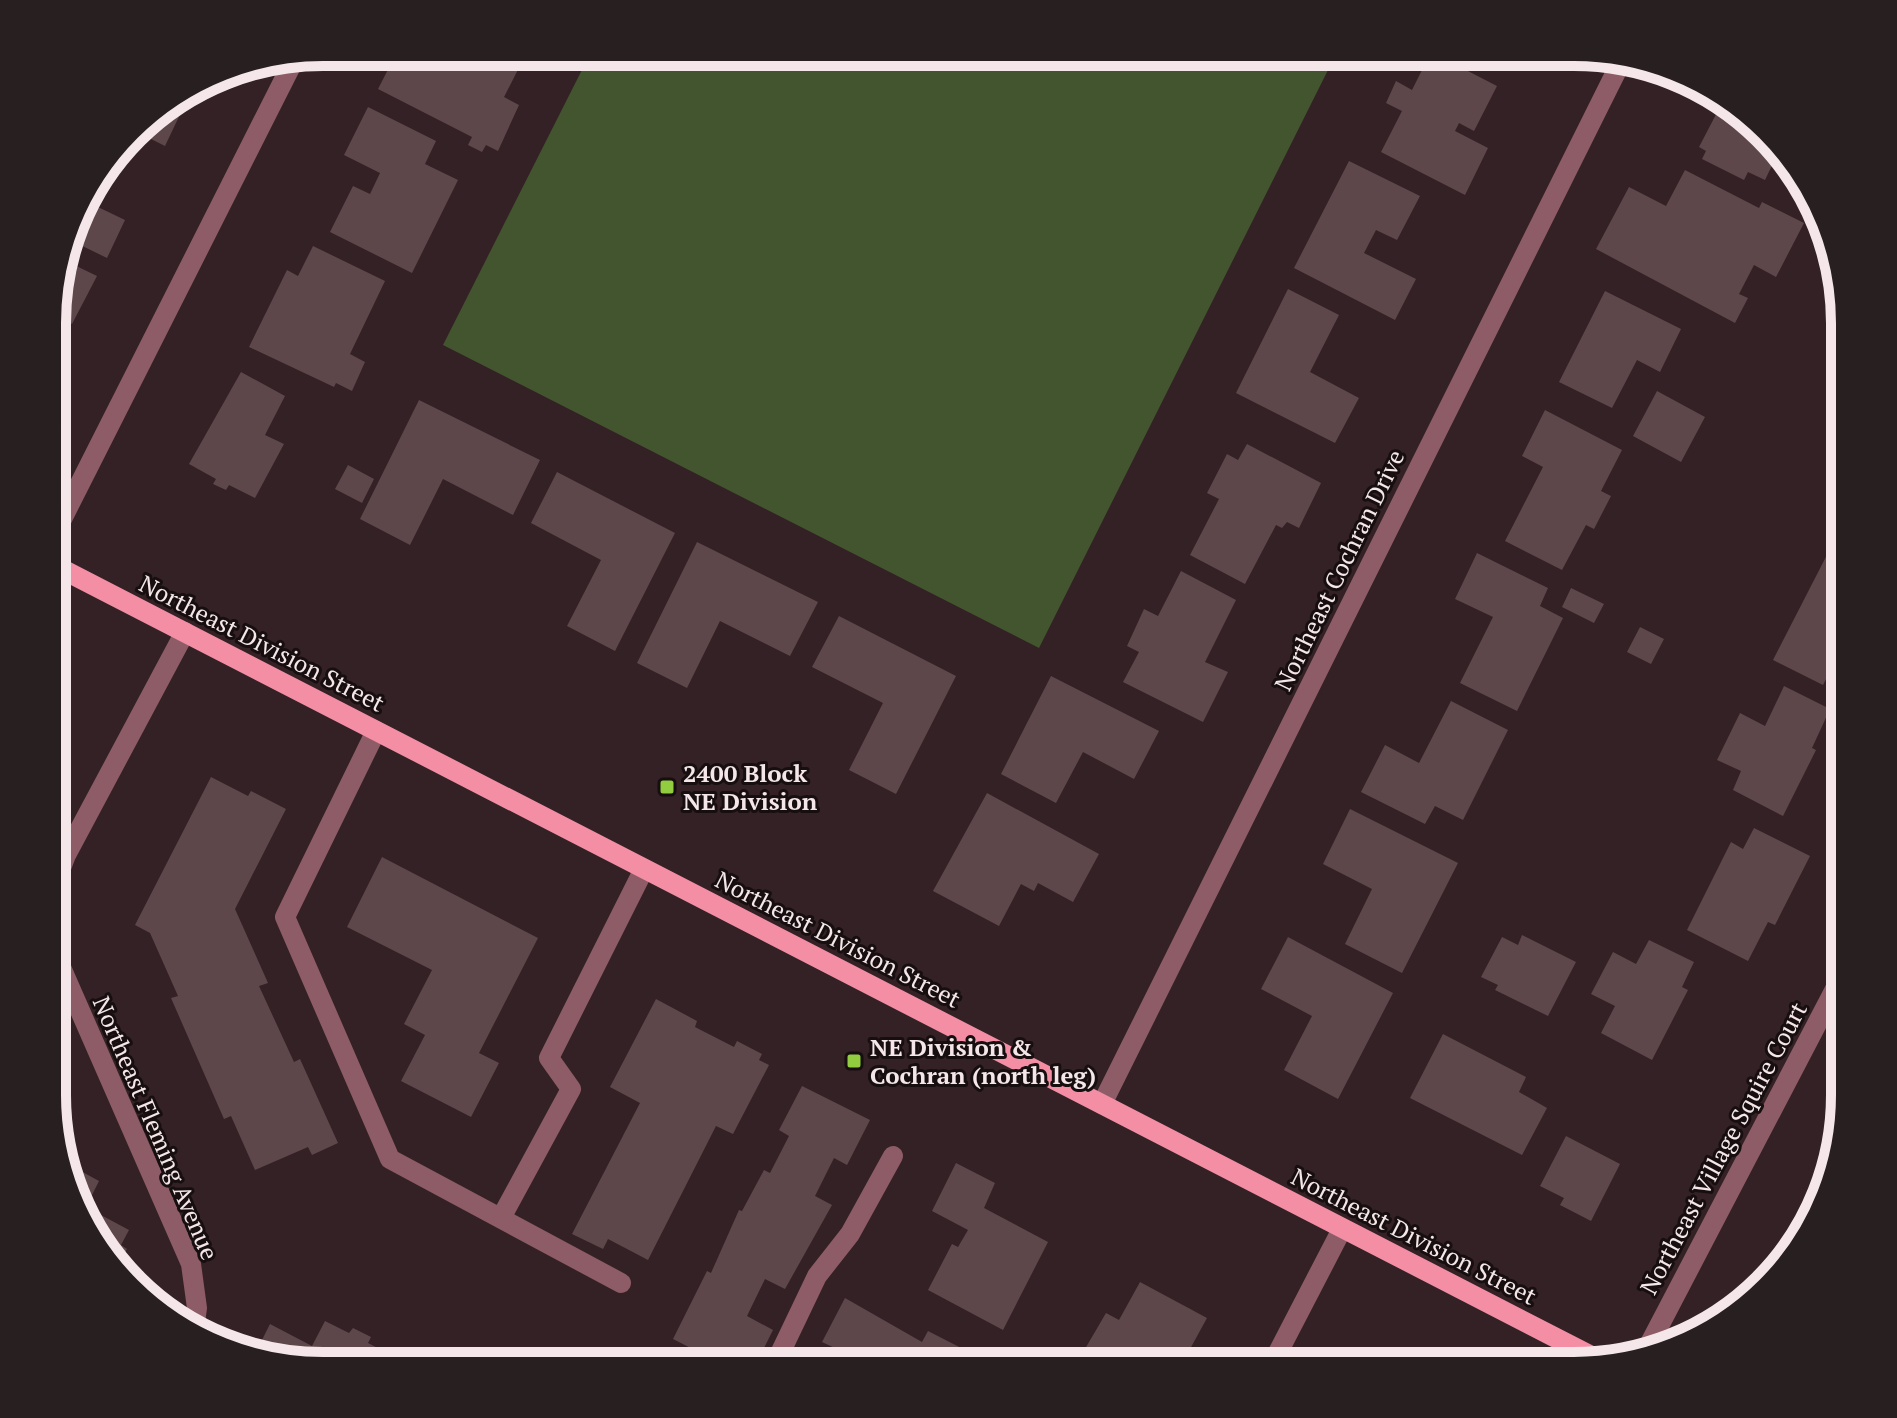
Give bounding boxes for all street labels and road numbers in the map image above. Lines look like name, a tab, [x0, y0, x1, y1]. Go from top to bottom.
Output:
street label: Northeast Cochran Drive	[1267, 444, 1411, 696]
street label: Northeast Division Street	[134, 567, 390, 719]
street label: Northeast Division Street	[710, 863, 966, 1015]
street label: Northeast Fleming Avenue	[86, 991, 226, 1265]
street label: Northeast Village Squire Court	[1632, 996, 1814, 1300]
street label: Northeast Division Street	[1286, 1160, 1542, 1312]

